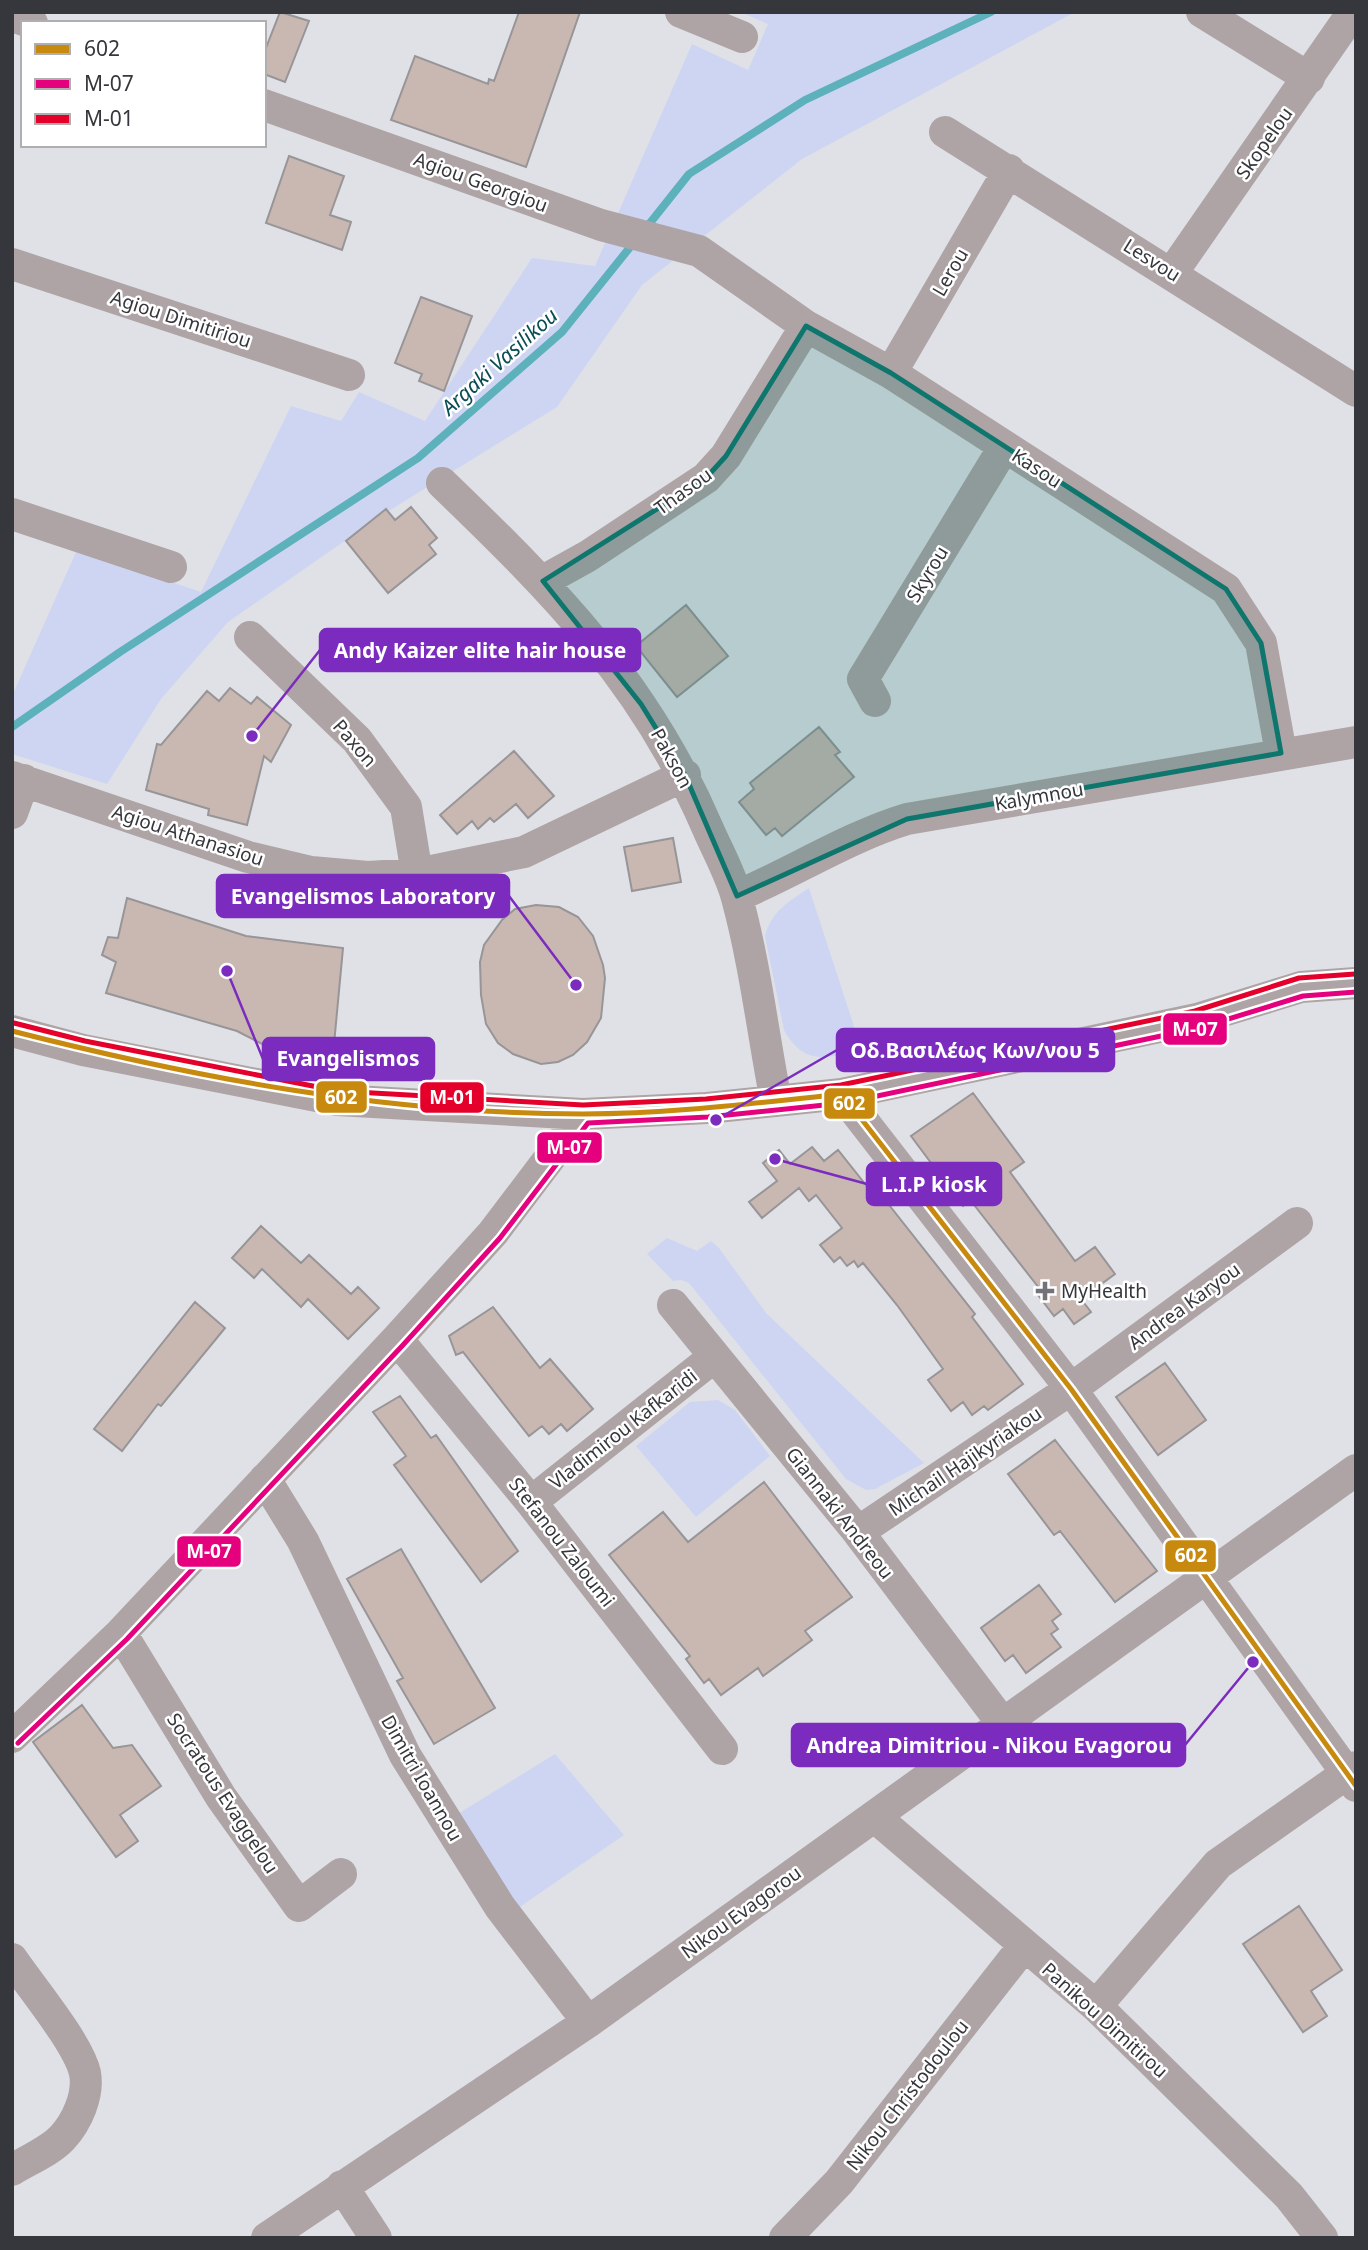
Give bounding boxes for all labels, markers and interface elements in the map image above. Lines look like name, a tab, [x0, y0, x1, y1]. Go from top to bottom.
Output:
legend	[21, 21, 266, 147]
text: 602	[84, 34, 120, 62]
text: M-07	[84, 69, 134, 97]
street label: Skopelou	[1230, 102, 1298, 184]
text: M-01	[84, 104, 134, 132]
street label: Agiou Georgiou	[411, 146, 551, 218]
street label: Lesvou	[1119, 232, 1185, 288]
street label: Lerou	[926, 243, 974, 301]
street label: Agiou Dimitiriou	[108, 284, 254, 354]
water label: Argaki Vasilikou	[433, 301, 563, 422]
street label: Kasou	[1007, 442, 1067, 494]
street label: Thasou	[649, 461, 717, 521]
street label: Skyrou	[900, 541, 954, 607]
callout: Andy Kaizer elite hair house	[320, 629, 640, 671]
text: Andy Kaizer elite hair house	[334, 636, 626, 664]
street label: Paxon	[327, 714, 383, 772]
street label: Pakson	[645, 723, 699, 793]
street label: Kalymnou	[993, 775, 1085, 817]
street label: Agiou Athanasiou	[109, 798, 267, 872]
callout: Evangelismos Laboratory	[217, 875, 509, 917]
text: Evangelismos Laboratory	[231, 882, 495, 910]
line badge: M-07	[1162, 1012, 1228, 1046]
text: M-07	[1172, 1016, 1218, 1042]
callout: Οδ.Βασιλέως Κων/νου 5	[837, 1029, 1114, 1071]
text: Οδ.Βασιλέως Κων/νου 5	[850, 1036, 1100, 1064]
callout: Evangelismos	[263, 1038, 434, 1080]
text: Evangelismos	[276, 1044, 420, 1072]
line badge: 602	[315, 1080, 368, 1114]
line badge: M-01	[419, 1081, 485, 1114]
text: 602	[325, 1084, 357, 1110]
text: M-01	[429, 1084, 475, 1110]
line badge: 602	[823, 1087, 876, 1120]
text: 602	[833, 1090, 865, 1116]
line badge: M-07	[536, 1131, 603, 1164]
text: M-07	[546, 1134, 592, 1160]
callout: L.I.P kiosk	[867, 1163, 1001, 1205]
text: L.I.P kiosk	[881, 1170, 988, 1198]
street label: Andrea Karyou	[1123, 1257, 1245, 1355]
place label: MyHealth	[1061, 1278, 1147, 1304]
marker: MyHealth	[1035, 1281, 1055, 1301]
street label: Vladimirou Kafkaridi	[544, 1363, 702, 1495]
street label: Michail Hajikyriakou	[883, 1400, 1047, 1522]
street label: Giannaki Andreou	[780, 1442, 900, 1584]
street label: Stefanou Zaloumi	[503, 1472, 621, 1612]
line badge: M-07	[176, 1535, 242, 1568]
text: M-07	[186, 1538, 232, 1564]
line badge: 602	[1164, 1539, 1217, 1573]
text: 602	[1175, 1542, 1207, 1568]
street label: Socratous Evaggelou	[161, 1708, 285, 1878]
street label: Dimitri Ioannou	[375, 1710, 469, 1846]
callout: Andrea Dimitriou - Nikou Evagorou	[792, 1724, 1185, 1766]
text: Andrea Dimitriou - Nikou Evagorou	[806, 1731, 1172, 1759]
street label: Nikou Evagorou	[676, 1860, 806, 1964]
street label: Panikou Dimitirou	[1036, 1956, 1174, 2084]
street label: Nikou Christodoulou	[840, 2014, 974, 2176]

